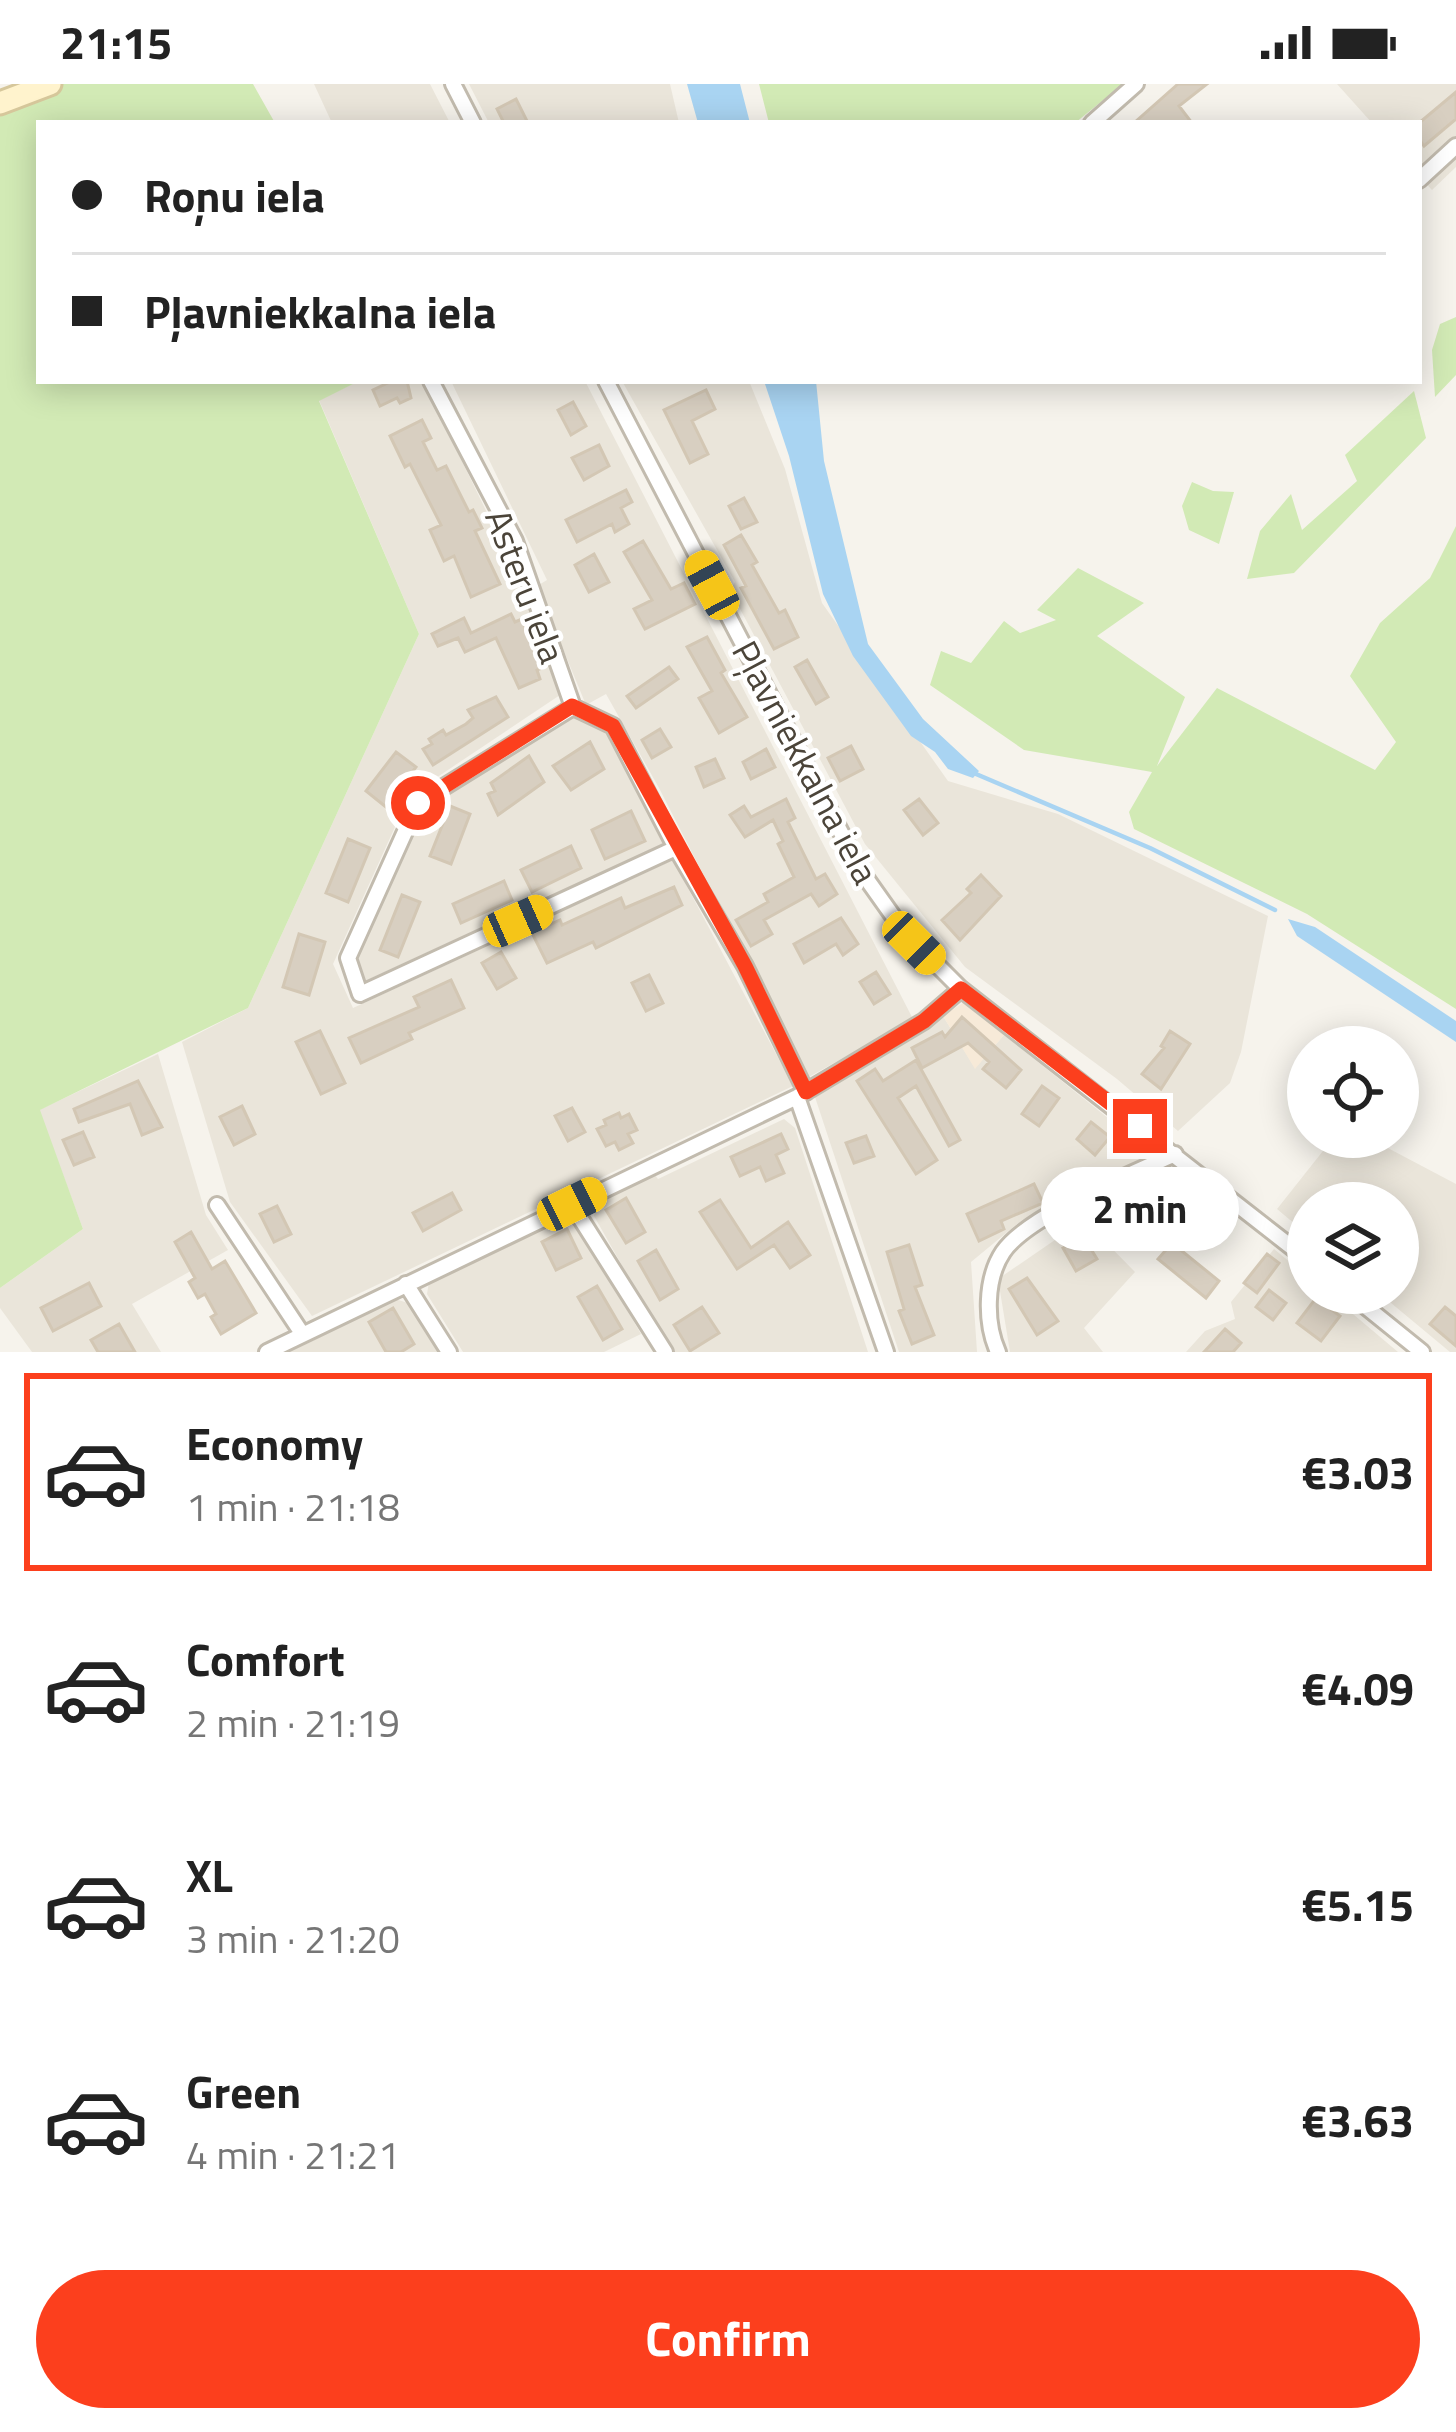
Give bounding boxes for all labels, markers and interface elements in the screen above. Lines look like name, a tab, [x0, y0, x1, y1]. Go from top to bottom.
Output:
text: 21:15	[60, 8, 172, 76]
text: Roņu iela	[144, 161, 325, 229]
text: Pļavniekkalna iela	[144, 277, 496, 345]
street label: Asteru iela	[471, 501, 581, 671]
car	[679, 545, 745, 625]
street label: Pļavniekkalna iela	[719, 630, 893, 894]
route start	[391, 776, 445, 830]
car	[478, 890, 558, 952]
car	[876, 905, 952, 981]
map controls	[1287, 1026, 1419, 1314]
button: locate	[1287, 1026, 1419, 1158]
route end	[1113, 1099, 1167, 1153]
callout: 2 min	[1041, 1168, 1239, 1252]
car	[532, 1172, 612, 1236]
text: 2 min	[1093, 1179, 1187, 1238]
button: layers	[1287, 1182, 1419, 1314]
text: Economy	[186, 1409, 363, 1477]
icon: car	[42, 1418, 150, 1526]
text: €3.03	[1302, 1438, 1414, 1506]
text: 1 min · 21:18	[186, 1477, 400, 1536]
text: Comfort	[186, 1625, 345, 1693]
icon: car	[42, 1634, 150, 1742]
text: €4.09	[1302, 1654, 1414, 1722]
text: 2 min · 21:19	[186, 1693, 400, 1752]
text: XL	[186, 1841, 233, 1909]
icon: car	[42, 1850, 150, 1958]
text: €5.15	[1302, 1870, 1414, 1938]
text: 3 min · 21:20	[186, 1909, 400, 1968]
text: Green	[186, 2057, 301, 2125]
icon: car	[42, 2066, 150, 2174]
text: €3.63	[1302, 2086, 1414, 2154]
text: 4 min · 21:21	[186, 2125, 400, 2184]
button: Confirm	[36, 2270, 1420, 2408]

